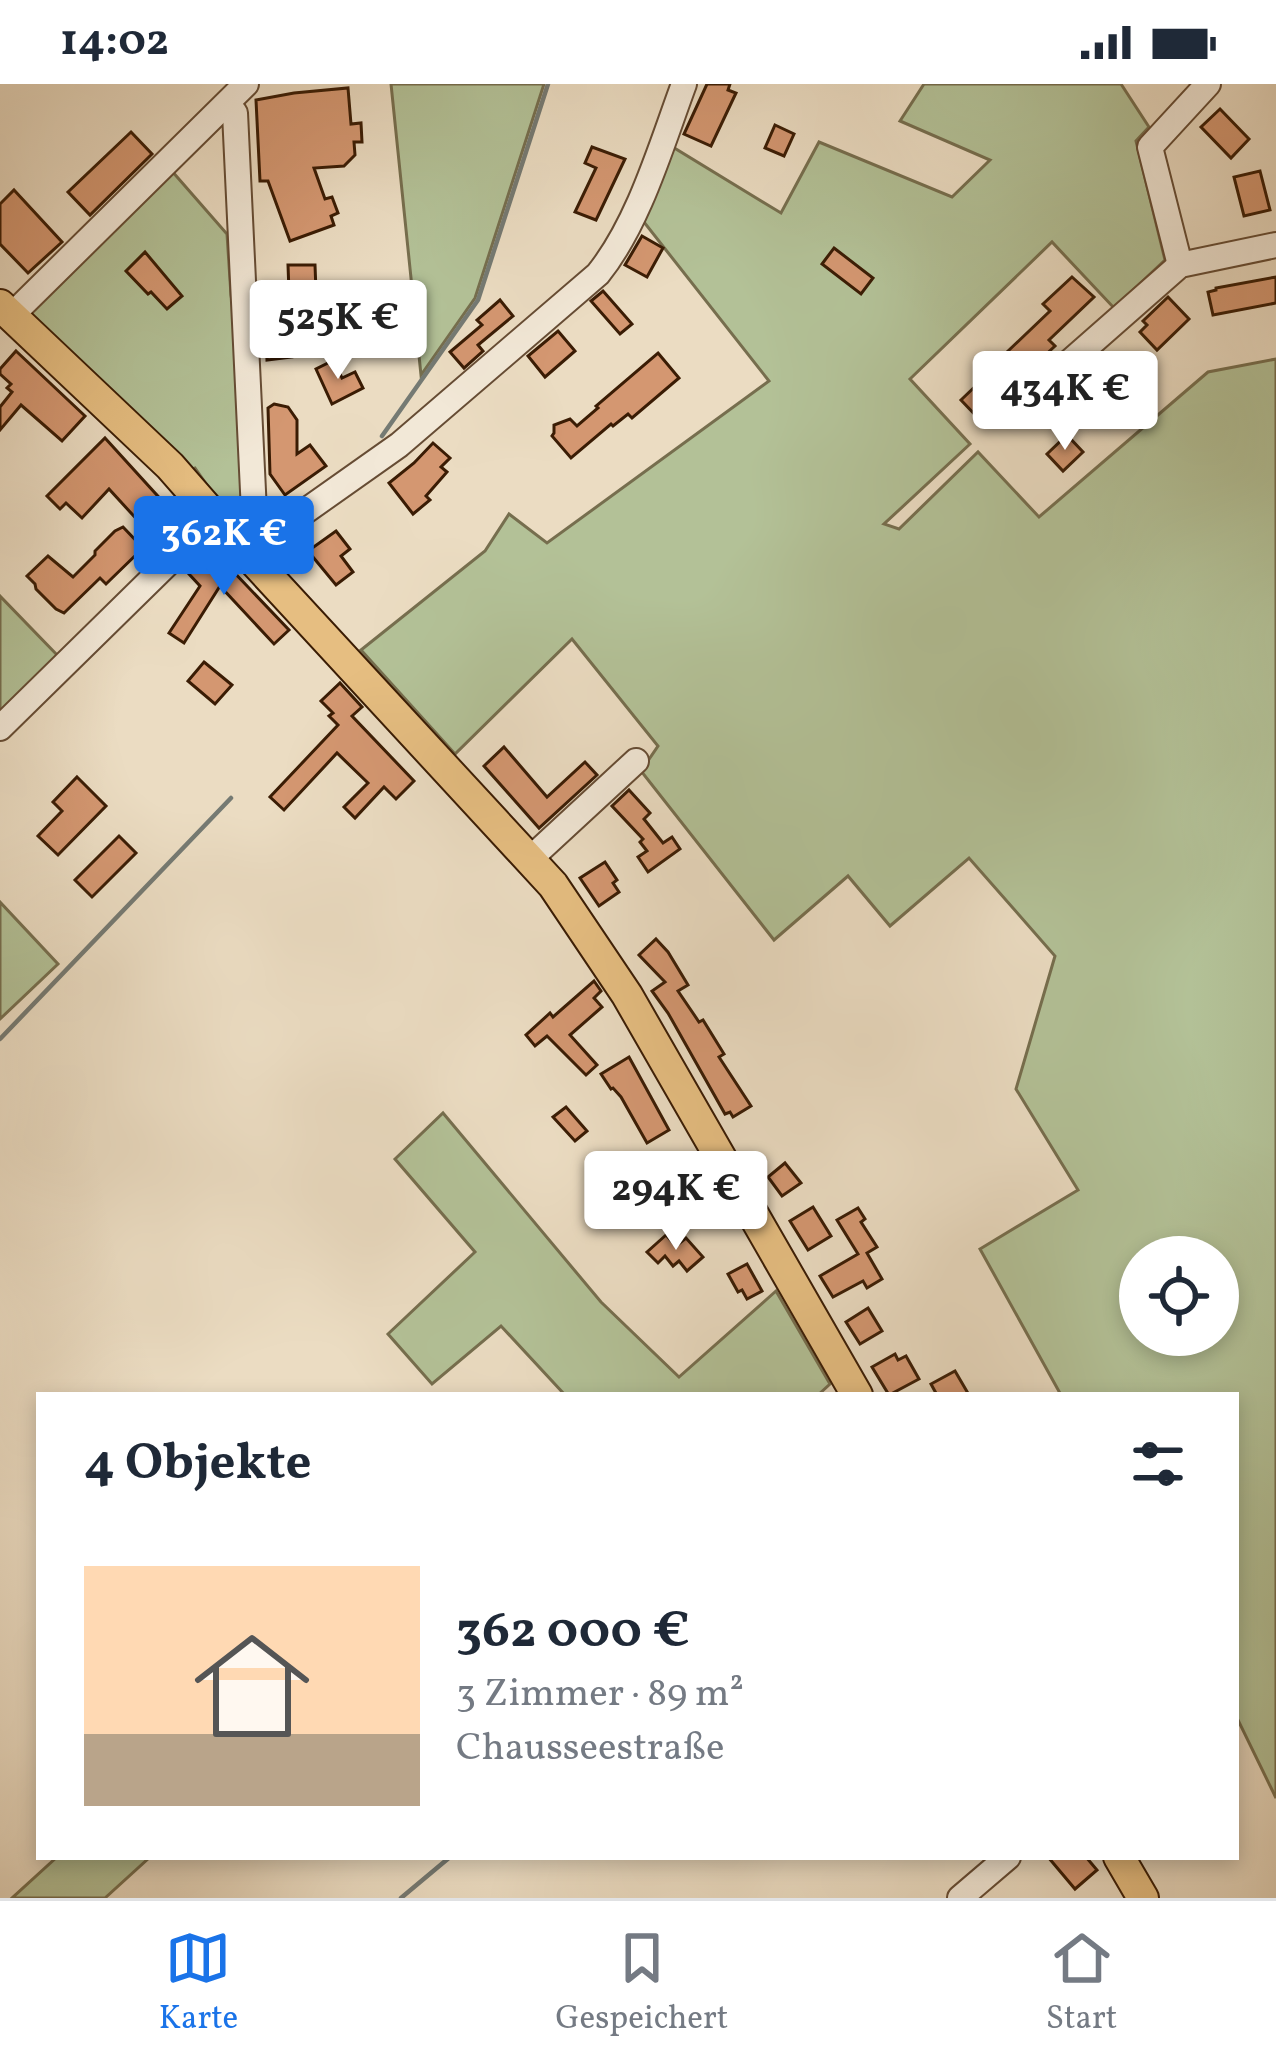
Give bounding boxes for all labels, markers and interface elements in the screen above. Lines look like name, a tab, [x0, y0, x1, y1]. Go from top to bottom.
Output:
text: 14:02	[60, 11, 169, 74]
pin: 525K €	[240, 280, 436, 382]
text: 525K €	[277, 292, 399, 346]
pin: 434K €	[967, 351, 1163, 453]
text: 434K €	[1000, 363, 1130, 417]
pin: 362K €	[126, 496, 322, 598]
text: 362K €	[161, 508, 287, 562]
pin: 294K €	[578, 1151, 774, 1253]
text: 294K €	[611, 1163, 741, 1217]
map controls	[1119, 1236, 1239, 1356]
button: locate	[1119, 1236, 1239, 1356]
text: 4 Objekte	[84, 1429, 312, 1500]
icon: filters	[1125, 1431, 1191, 1497]
text: 362 000 €	[456, 1597, 690, 1668]
icon: home	[180, 1614, 324, 1758]
text: 3 Zimmer · 89 m²	[456, 1668, 744, 1722]
text: Chausseestraße	[456, 1722, 724, 1776]
tab: Karte	[159, 1925, 238, 2043]
tab: Gespeichert	[555, 1925, 728, 2043]
tab: Start	[1046, 1925, 1117, 2043]

